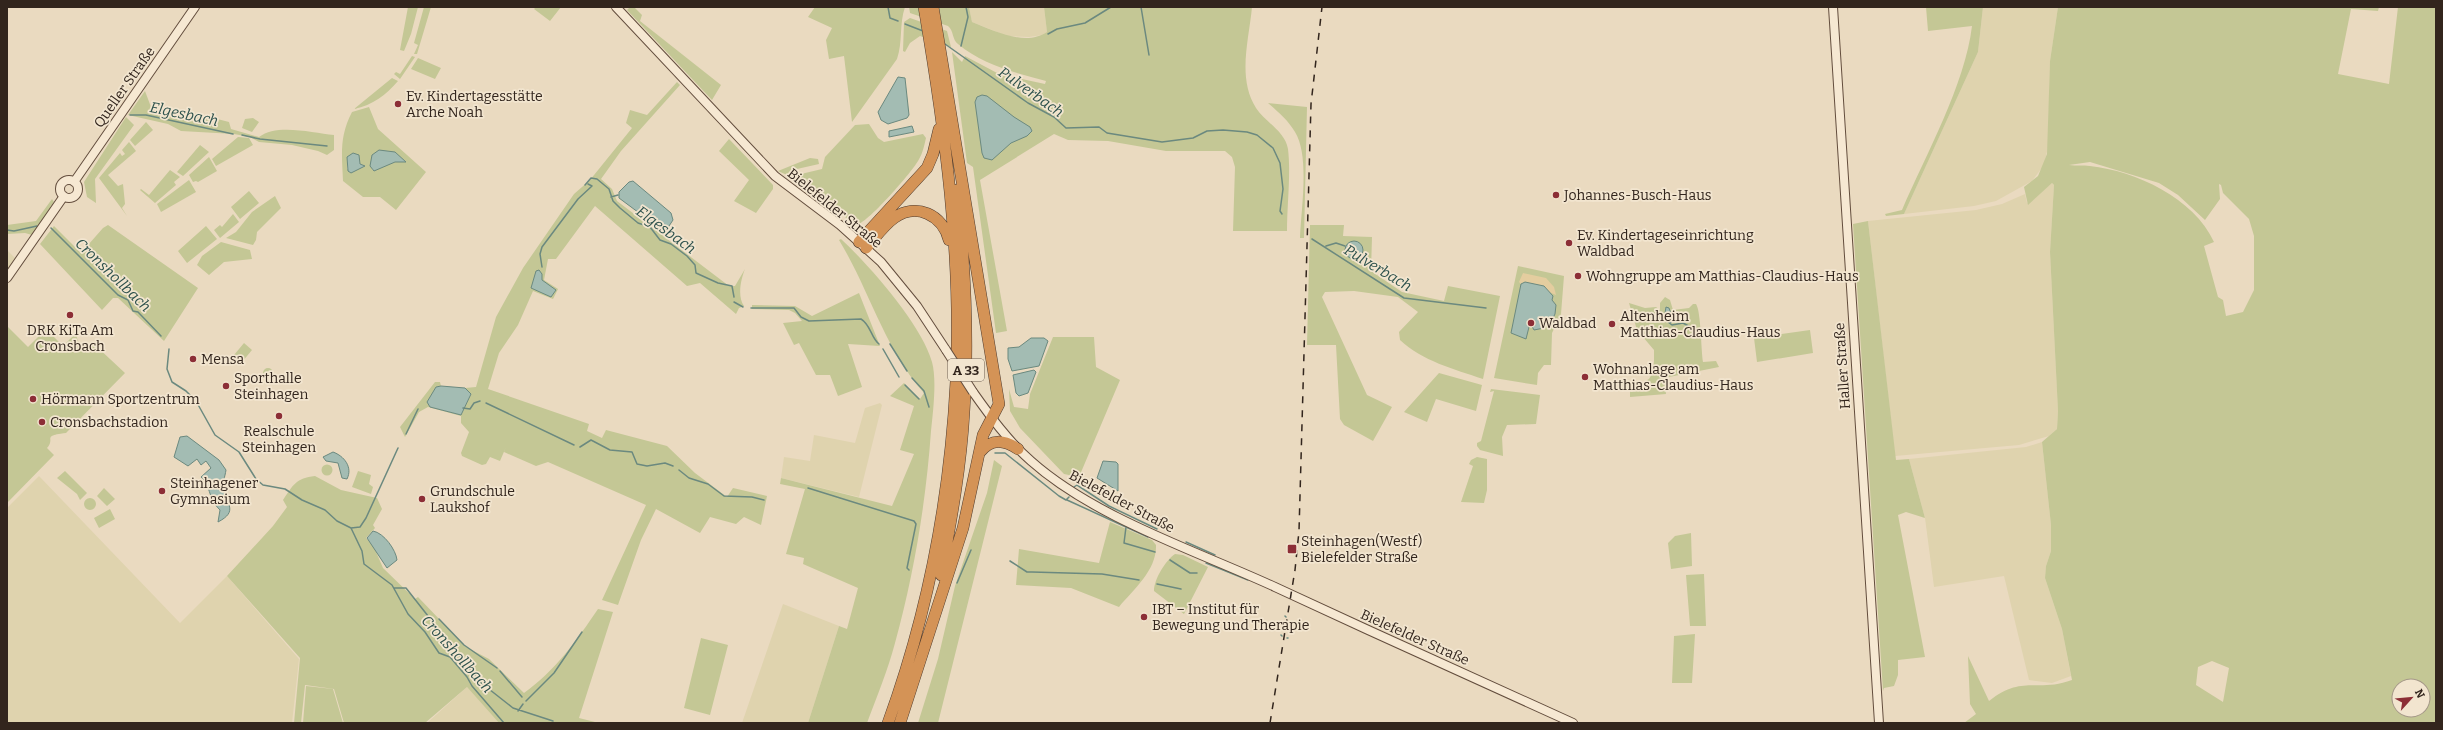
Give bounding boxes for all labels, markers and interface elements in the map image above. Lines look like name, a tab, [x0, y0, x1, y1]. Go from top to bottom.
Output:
street label: Queller Straße	[90, 44, 159, 131]
water label: Pulverbach	[995, 63, 1067, 121]
place label: Ev. Kindertagesstätte Arche Noah	[406, 88, 543, 121]
water label: Elgesbach	[148, 98, 220, 130]
marker: Ev. Kindertagesstätte Arche Noah	[393, 99, 403, 109]
street label: Bielefelder Straße	[784, 165, 885, 252]
place label: Johannes-Busch-Haus	[1563, 187, 1712, 204]
marker: Johannes-Busch-Haus	[1551, 190, 1561, 200]
water label: Elgesbach	[633, 202, 700, 258]
place label: Ev. Kindertageseinrichtung Waldbad	[1577, 227, 1754, 260]
water label: Cronshollbach	[72, 235, 155, 316]
marker: Ev. Kindertageseinrichtung Waldbad	[1564, 238, 1574, 248]
water label: Pulverbach	[1341, 241, 1415, 295]
place label: Wohngruppe am Matthias-Claudius-Haus	[1586, 268, 1859, 285]
marker: Wohngruppe am Matthias-Claudius-Haus	[1573, 271, 1583, 281]
place label: Altenheim Matthias-Claudius-Haus	[1620, 308, 1780, 341]
marker: DRK KiTa Am Cronsbach	[65, 310, 75, 320]
place label: Waldbad	[1539, 315, 1596, 332]
marker: Waldbad	[1526, 318, 1536, 328]
marker: Altenheim Matthias-Claudius-Haus	[1607, 319, 1617, 329]
place label: DRK KiTa Am Cronsbach	[27, 322, 114, 355]
street label: Haller Straße	[1831, 322, 1854, 410]
place label: Mensa	[201, 351, 244, 368]
marker: Mensa	[188, 354, 198, 364]
road number: A 33	[948, 359, 984, 381]
place label: Wohnanlage am Matthias-Claudius-Haus	[1593, 361, 1753, 394]
place label: Sporthalle Steinhagen	[234, 370, 308, 403]
marker: Wohnanlage am Matthias-Claudius-Haus	[1580, 372, 1590, 382]
marker: Sporthalle Steinhagen	[221, 381, 231, 391]
place label: Hörmann Sportzentrum	[41, 391, 200, 408]
marker: Hörmann Sportzentrum	[28, 394, 38, 404]
marker: Realschule Steinhagen	[274, 411, 284, 421]
place label: Cronsbachstadion	[50, 414, 168, 431]
marker: Cronsbachstadion	[37, 417, 47, 427]
place label: Realschule Steinhagen	[242, 423, 316, 456]
street label: Bielefelder Straße	[1066, 466, 1177, 536]
place label: Steinhagener Gymnasium	[170, 475, 258, 508]
place label: Grundschule Laukshof	[430, 483, 515, 516]
marker: Steinhagener Gymnasium	[157, 486, 167, 496]
marker: Grundschule Laukshof	[417, 494, 427, 504]
place label: Steinhagen(Westf) Bielefelder Straße	[1301, 533, 1422, 566]
marker: Steinhagen(Westf) Bielefelder Straße	[1286, 543, 1298, 555]
place label: IBT – Institut für Bewegung und Therapie	[1152, 601, 1309, 634]
street label: Bielefelder Straße	[1358, 606, 1472, 669]
water label: Cronshollbach	[418, 612, 497, 697]
marker: IBT – Institut für Bewegung und Therapie	[1139, 612, 1149, 622]
north arrow	[2391, 678, 2431, 718]
text: N	[2412, 687, 2427, 701]

